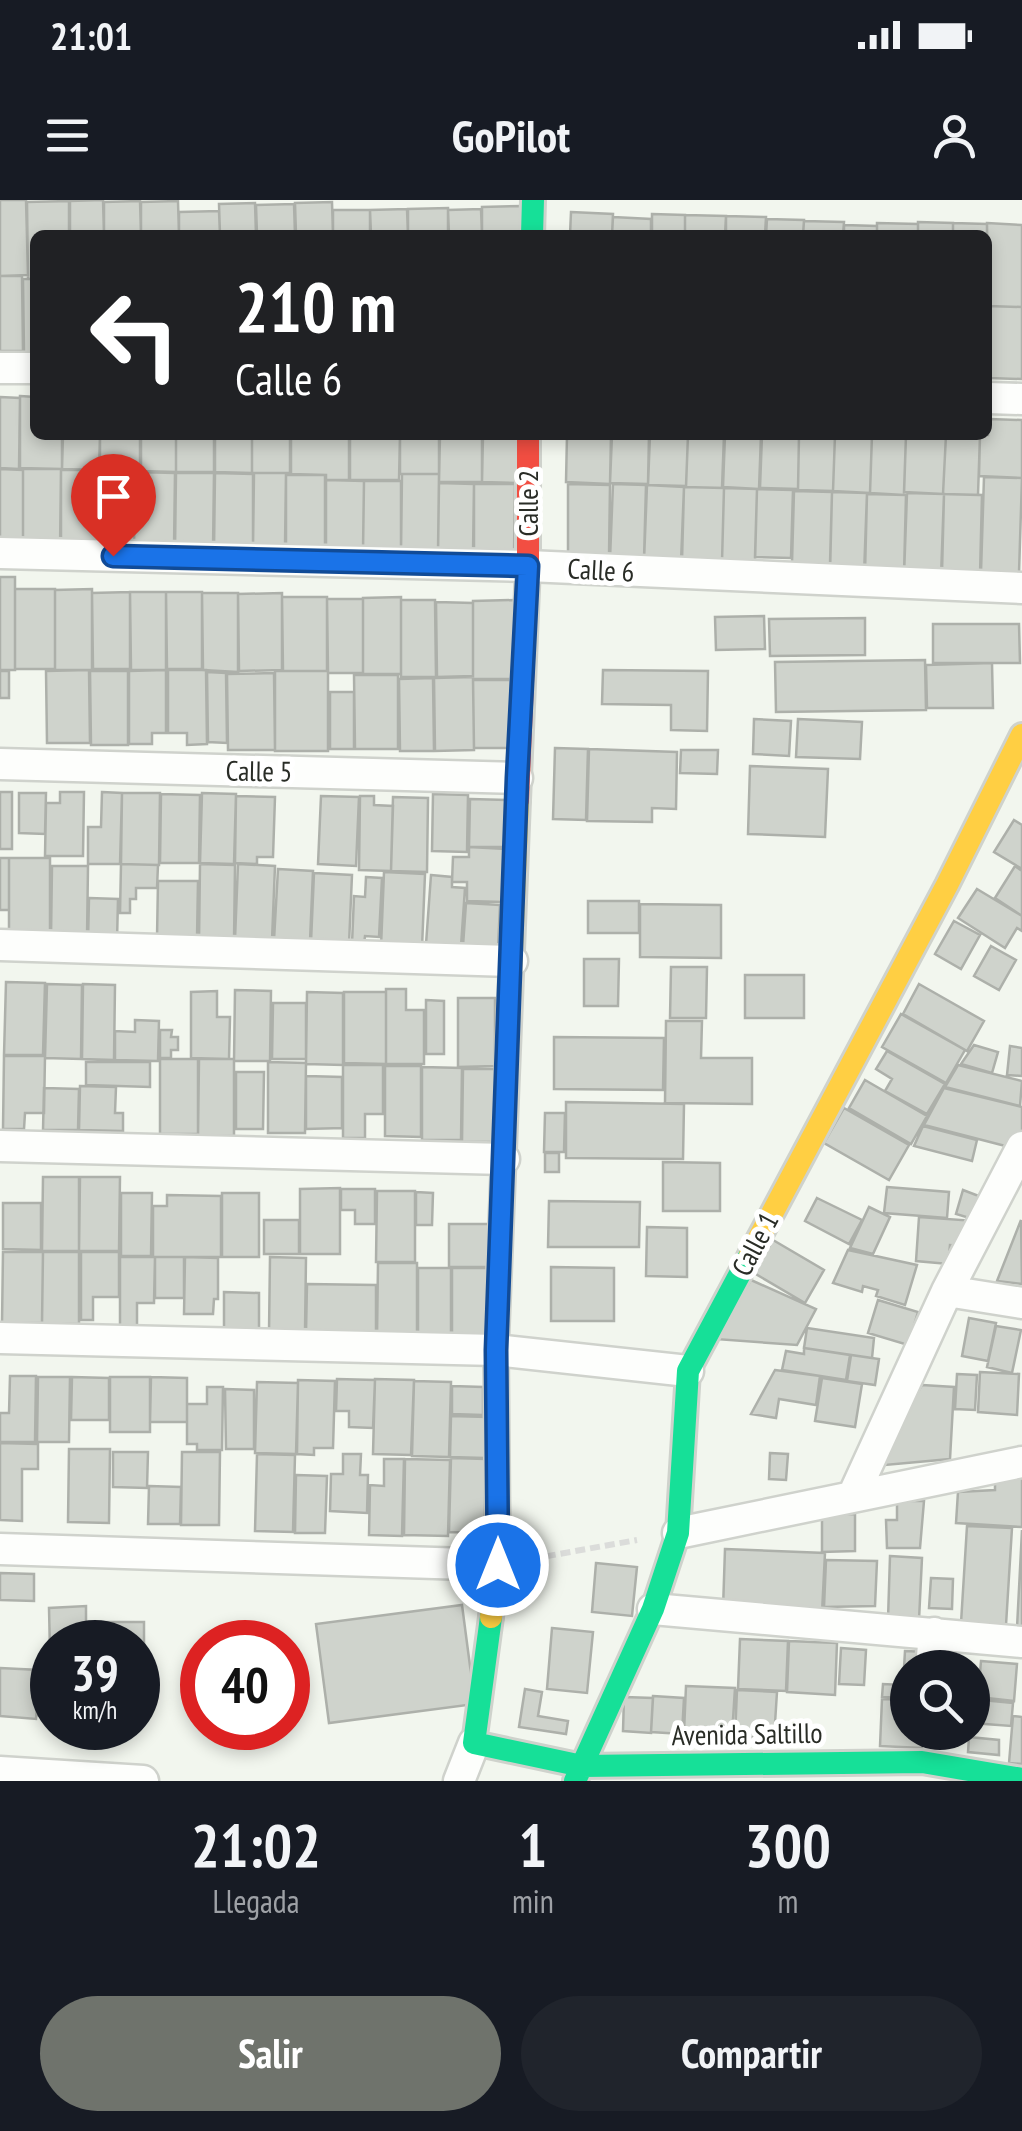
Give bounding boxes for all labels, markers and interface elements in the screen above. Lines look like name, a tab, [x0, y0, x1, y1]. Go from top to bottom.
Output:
text: 21:01	[50, 11, 132, 60]
text: GoPilot	[452, 106, 570, 164]
icon: menu	[40, 108, 95, 163]
icon: person	[927, 108, 982, 163]
text: 210 m	[235, 261, 396, 351]
icon: left	[70, 270, 200, 400]
text: Calle 6	[235, 349, 342, 407]
pin	[71, 454, 156, 557]
icon: arrive	[86, 469, 141, 524]
street label: Calle 2	[509, 470, 546, 536]
street label: Calle 6	[567, 549, 635, 590]
street label: Calle 5	[225, 751, 293, 790]
street label: Calle 1	[723, 1206, 787, 1282]
position arrow	[446, 1513, 550, 1617]
speed limit sign: 40	[180, 1620, 310, 1750]
text: 39	[71, 1640, 119, 1705]
map controls	[890, 1650, 990, 1750]
button: search	[890, 1650, 990, 1750]
text: km/h	[73, 1694, 117, 1726]
street label: Avenida Saltillo	[671, 1714, 823, 1753]
text: 21:02	[191, 1806, 321, 1884]
text: 1	[519, 1806, 547, 1884]
text: 300	[745, 1806, 831, 1884]
text: Llegada	[212, 1880, 299, 1922]
text: min	[512, 1880, 554, 1922]
text: m	[777, 1880, 798, 1922]
button: Salir	[40, 1996, 501, 2111]
button: Compartir	[521, 1996, 982, 2111]

